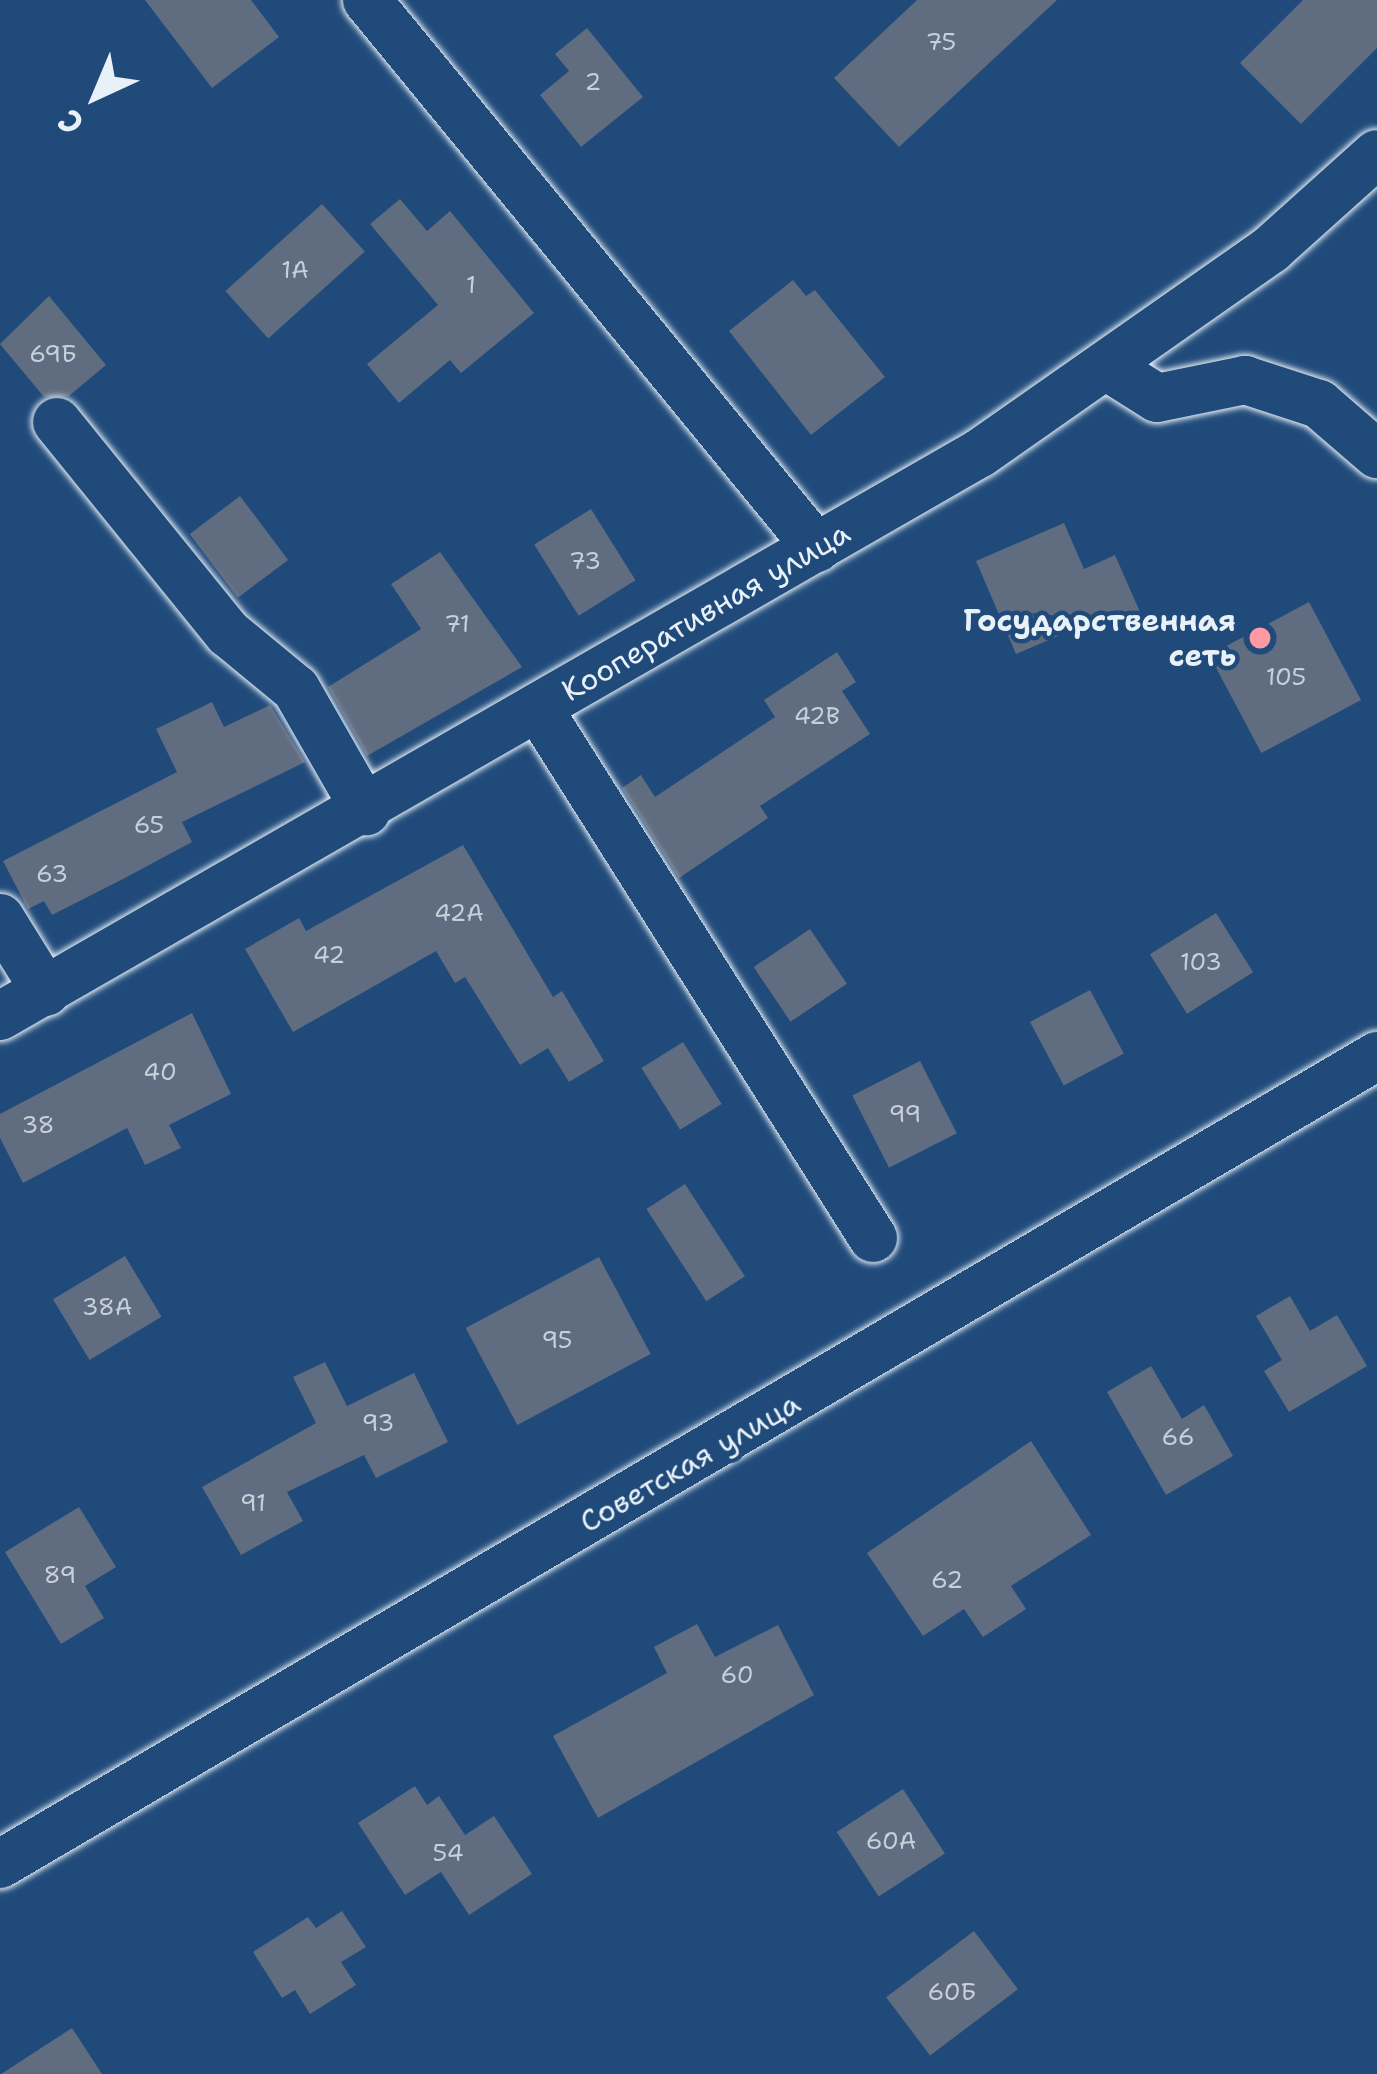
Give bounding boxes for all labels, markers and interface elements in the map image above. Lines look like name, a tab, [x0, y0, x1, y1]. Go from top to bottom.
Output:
house number: 75	[926, 29, 956, 57]
north arrow	[36, 36, 156, 156]
house number: 2	[585, 69, 601, 97]
text: С	[48, 99, 94, 145]
house number: 1А	[281, 257, 309, 285]
house number: 1	[466, 272, 476, 300]
house number: 69Б	[29, 341, 77, 369]
street label: Кооперативная улица	[556, 515, 856, 709]
house number: 73	[569, 548, 601, 576]
place label: Государственная сеть	[963, 603, 1236, 674]
house number: 71	[444, 611, 470, 639]
marker: Государственная сеть	[1247, 625, 1273, 651]
house number: 105	[1266, 664, 1306, 692]
house number: 42В	[794, 703, 840, 731]
house number: 65	[134, 812, 164, 840]
house number: 63	[36, 861, 68, 889]
house number: 42А	[434, 900, 484, 928]
house number: 42	[313, 942, 345, 970]
house number: 103	[1180, 949, 1222, 977]
house number: 40	[143, 1059, 177, 1087]
house number: 99	[889, 1101, 921, 1129]
house number: 38	[22, 1112, 54, 1140]
house number: 38А	[82, 1294, 132, 1322]
house number: 95	[541, 1327, 573, 1355]
street label: Советская улица	[574, 1385, 806, 1541]
house number: 93	[362, 1410, 394, 1438]
house number: 66	[1162, 1424, 1194, 1452]
house number: 91	[240, 1490, 266, 1518]
house number: 89	[44, 1562, 76, 1590]
house number: 62	[931, 1567, 963, 1595]
house number: 60	[721, 1662, 753, 1690]
house number: 60А	[866, 1828, 916, 1856]
house number: 54	[433, 1840, 463, 1868]
house number: 60Б	[928, 1979, 976, 2007]

